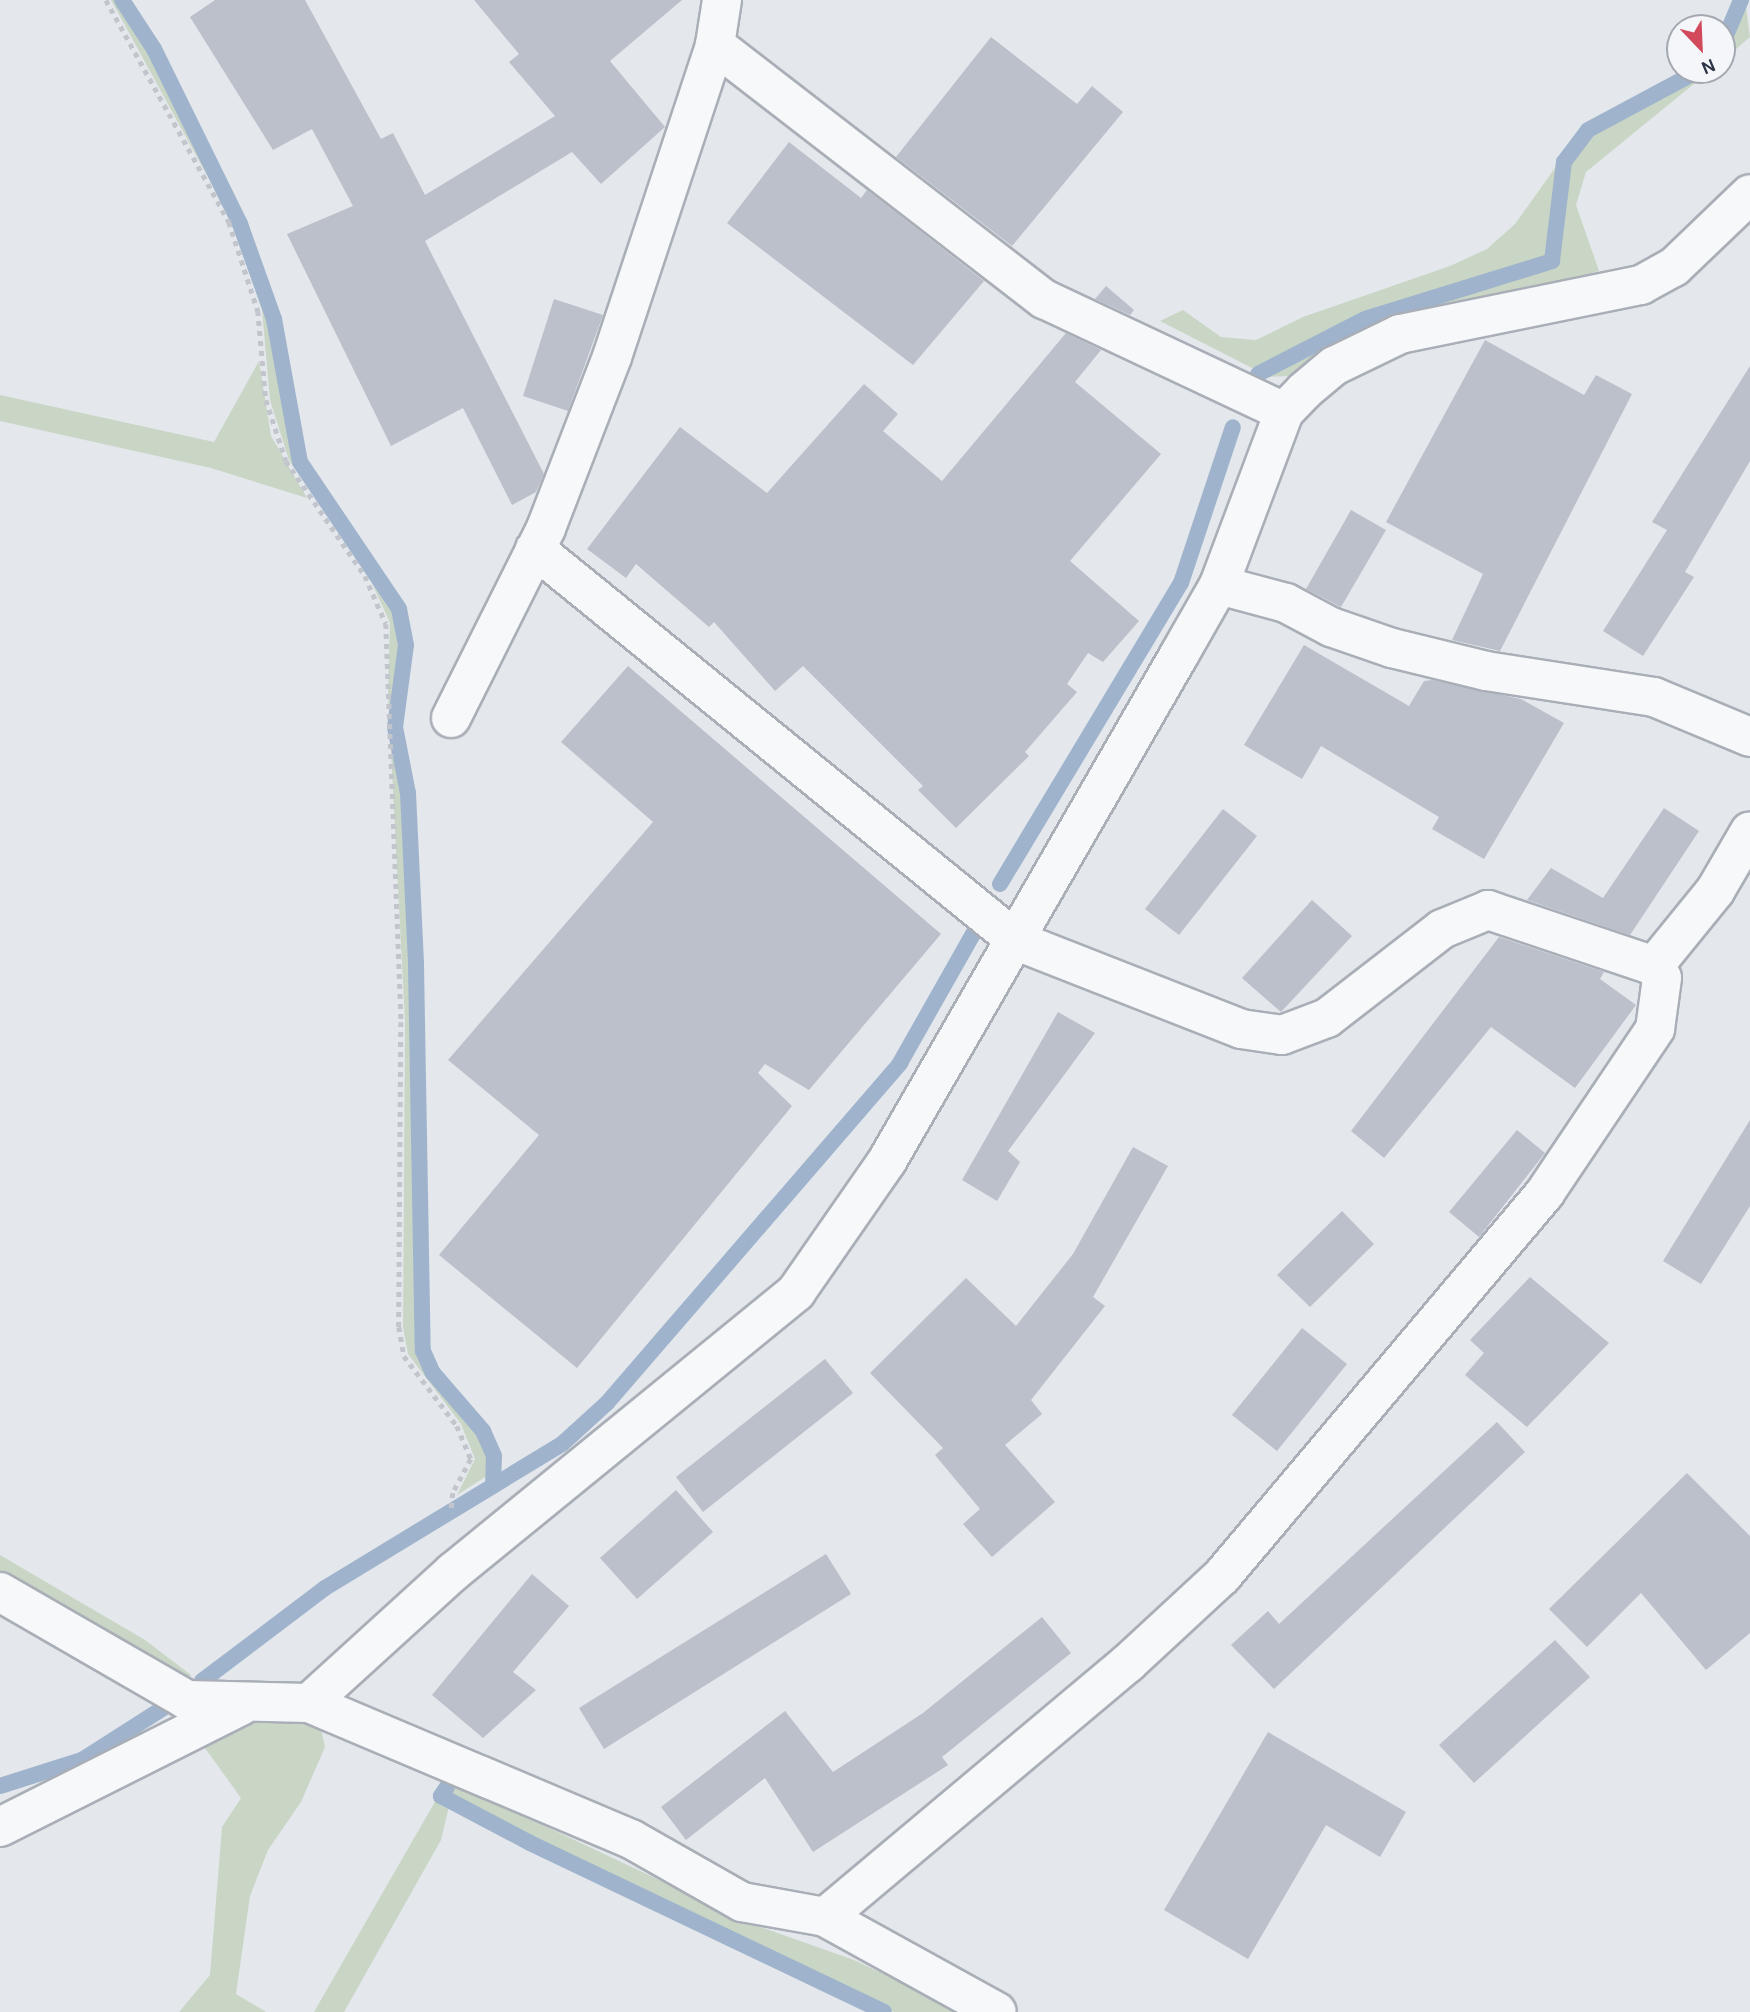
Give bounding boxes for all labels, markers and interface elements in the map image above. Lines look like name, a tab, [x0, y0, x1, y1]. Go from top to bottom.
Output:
north arrow	[1666, 14, 1736, 84]
text: N	[1698, 54, 1719, 79]

